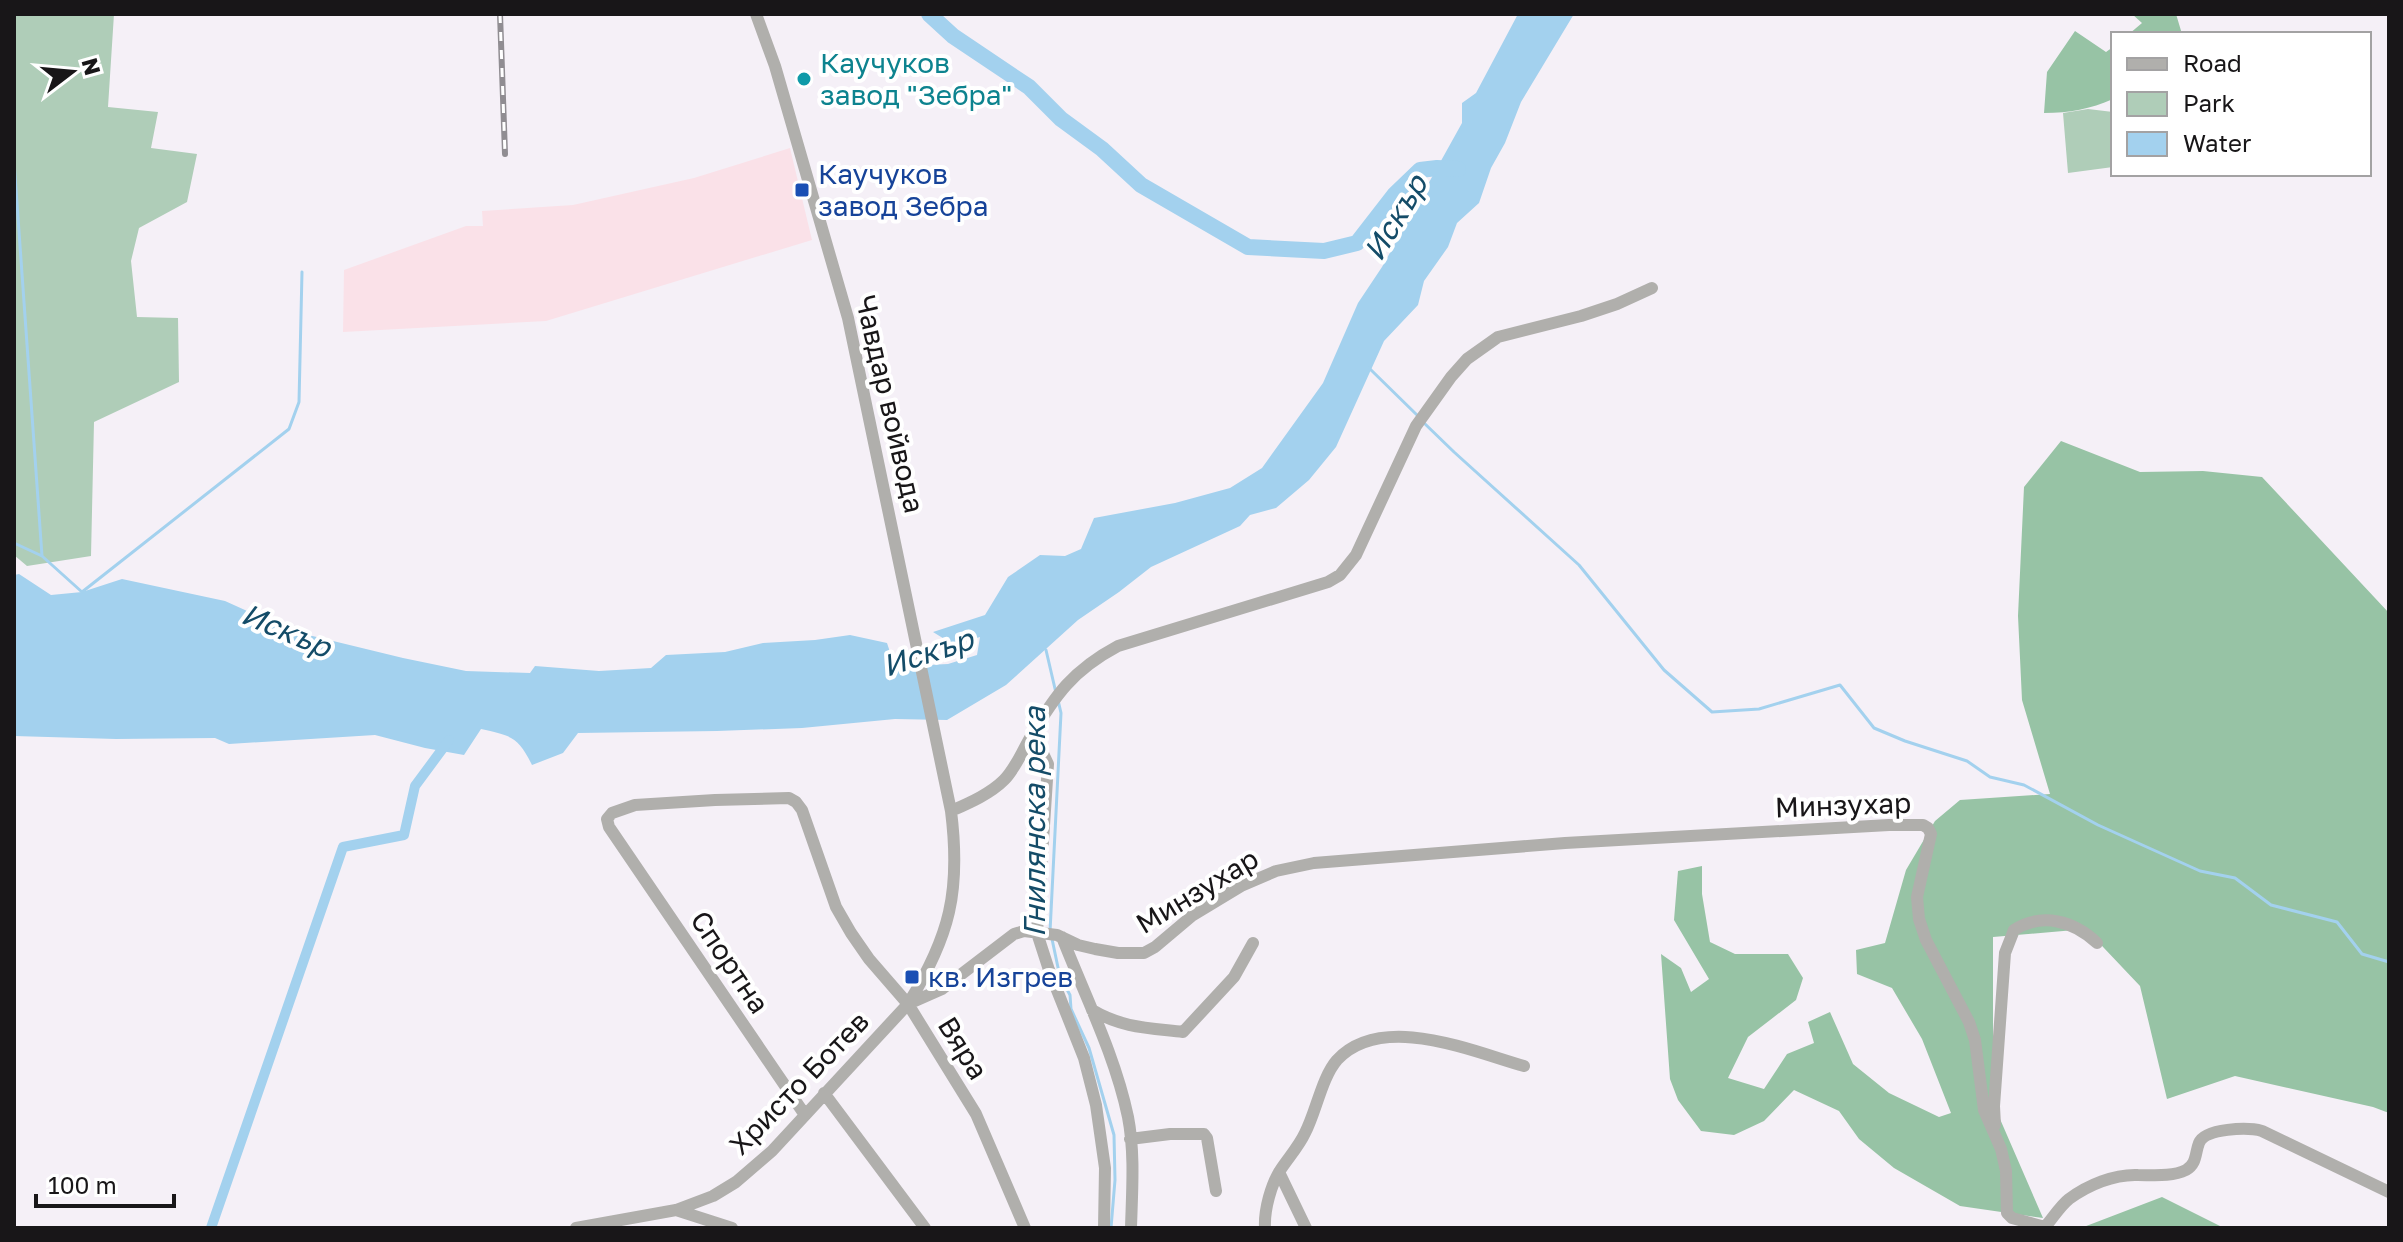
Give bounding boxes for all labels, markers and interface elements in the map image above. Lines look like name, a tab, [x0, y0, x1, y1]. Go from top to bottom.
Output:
north arrow	[32, 32, 112, 112]
legend	[2111, 32, 2371, 176]
place label: Каучуков завод "Зебра"	[820, 46, 1012, 111]
text: Road	[2183, 48, 2242, 77]
text: N	[76, 55, 107, 78]
marker: Каучуков завод "Зебра"	[795, 70, 813, 88]
text: Park	[2183, 88, 2235, 117]
text: Water	[2183, 128, 2251, 157]
place label: Каучуков завод Зебра	[818, 157, 989, 222]
water label: Искър	[1356, 166, 1436, 267]
marker: Каучуков завод Зебра	[793, 181, 811, 199]
street label: Чавдар войвода	[849, 292, 932, 516]
water label: Искър	[237, 595, 339, 666]
water label: Искър	[878, 620, 980, 684]
water label: Гнилянска река	[1016, 706, 1052, 937]
street label: Минзухар	[1774, 786, 1912, 823]
street label: Минзухар	[1130, 841, 1264, 940]
street label: Спортна	[684, 904, 777, 1019]
place label: кв. Изгрев	[928, 960, 1073, 993]
marker: кв. Изгрев	[903, 968, 921, 986]
street label: Христо Ботев	[722, 1004, 875, 1161]
street label: Вяра	[932, 1010, 995, 1085]
scale bar	[36, 1158, 174, 1208]
text: 100 m	[48, 1170, 117, 1199]

